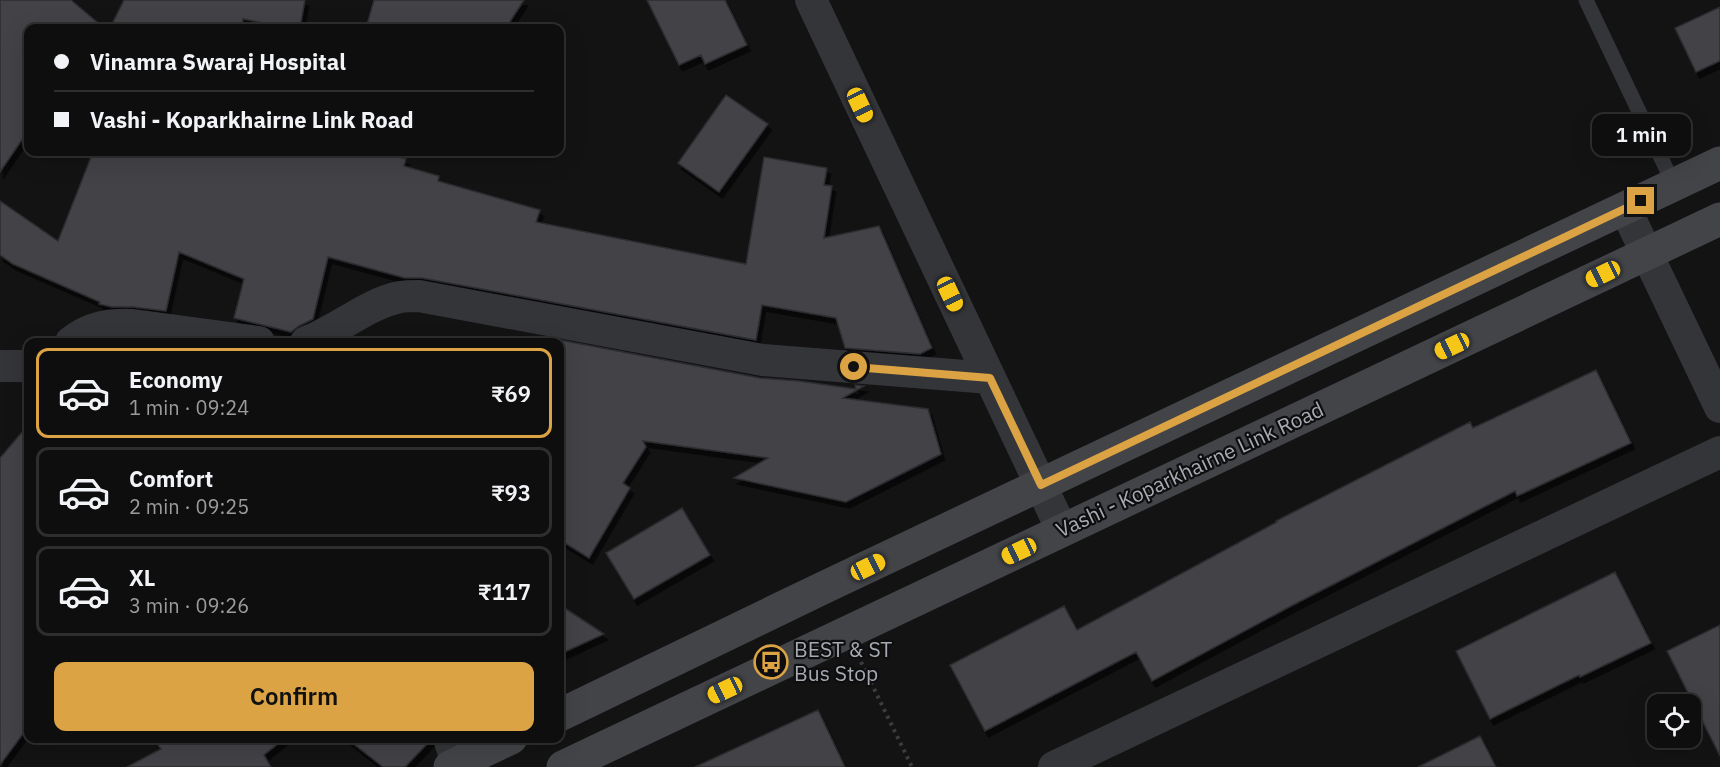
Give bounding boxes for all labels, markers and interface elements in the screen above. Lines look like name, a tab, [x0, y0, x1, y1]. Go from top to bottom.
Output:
text: Vinamra Swaraj Hospital	[90, 47, 346, 76]
car	[844, 85, 876, 125]
text: Vashi - Koparkhairne Link Road	[90, 105, 414, 134]
callout: 1 min	[1592, 114, 1690, 156]
text: 1 min	[1616, 121, 1667, 148]
route end	[1627, 187, 1654, 214]
car	[1583, 258, 1623, 290]
car	[934, 274, 966, 314]
car	[1432, 330, 1472, 362]
route start	[840, 353, 867, 380]
text: Economy	[129, 365, 223, 394]
icon: car	[57, 366, 111, 420]
text: ₹69	[491, 379, 531, 408]
text: 1 min · 09:24	[129, 394, 249, 421]
street label: Vashi - Koparkhairne Link Road	[1051, 395, 1328, 544]
text: Comfort	[129, 464, 213, 493]
icon: car	[57, 465, 111, 519]
text: ₹93	[491, 478, 531, 507]
text: 2 min · 09:25	[129, 493, 249, 520]
car	[999, 535, 1039, 567]
car	[848, 551, 888, 583]
text: XL	[129, 563, 155, 592]
icon: car	[57, 564, 111, 618]
text: ₹117	[478, 577, 531, 606]
text: 3 min · 09:26	[129, 592, 249, 619]
place label: BEST & ST Bus Stop	[794, 635, 892, 687]
bus stop icon: BEST & ST Bus Stop	[753, 644, 789, 680]
button: Confirm	[54, 662, 534, 731]
car	[705, 674, 745, 706]
map controls	[1647, 694, 1701, 748]
button: locate	[1647, 694, 1701, 748]

